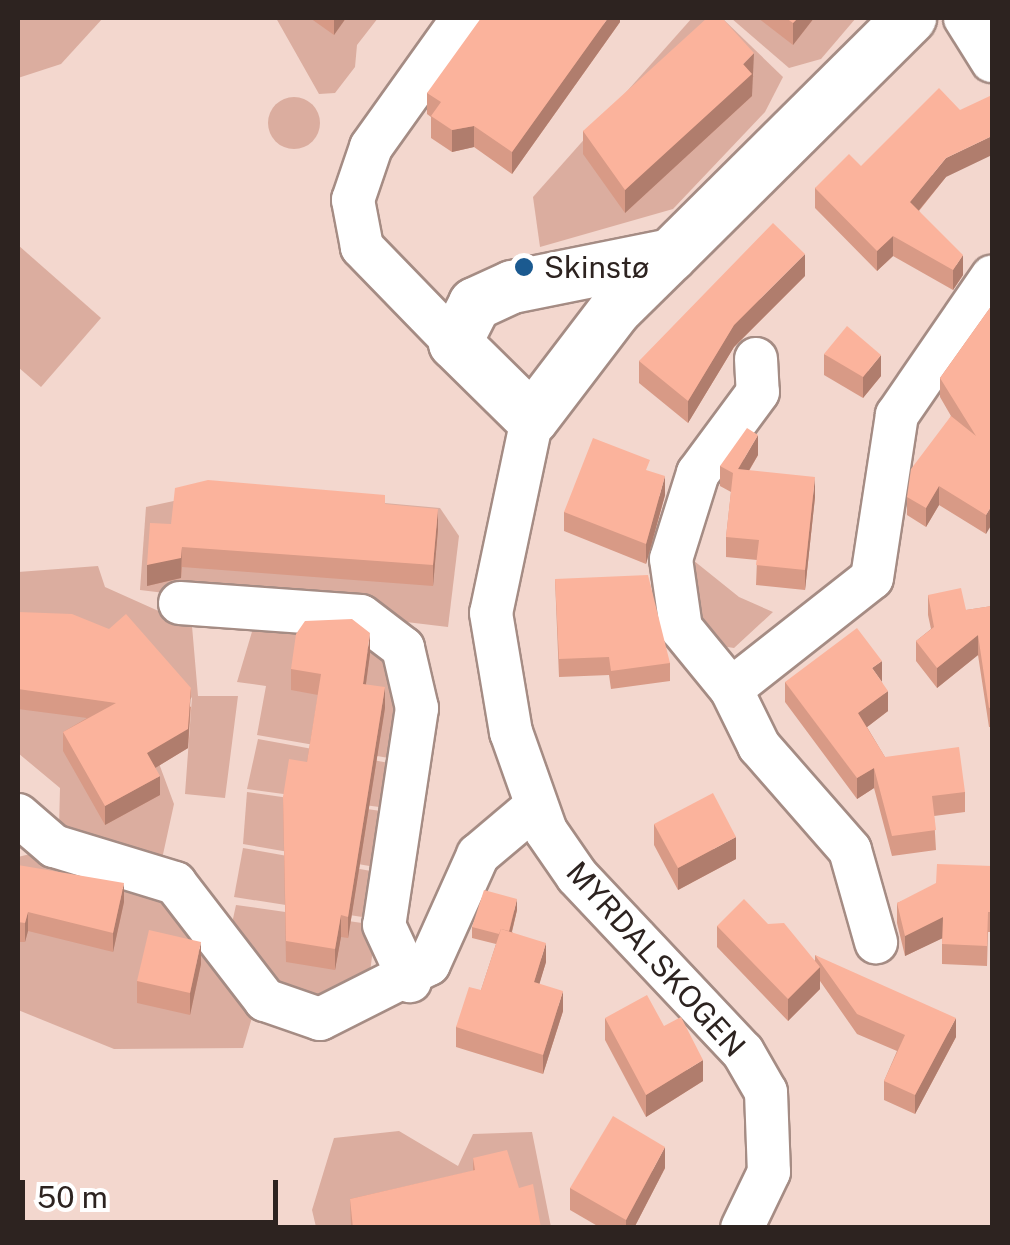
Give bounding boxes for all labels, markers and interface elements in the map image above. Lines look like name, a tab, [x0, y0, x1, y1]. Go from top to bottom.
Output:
place label: Skinstø	[544, 249, 649, 285]
marker: Skinstø	[513, 256, 535, 278]
street label: MYRDALSKOGEN	[559, 854, 753, 1064]
scale bar	[25, 1160, 282, 1222]
text: 50 m	[37, 1179, 108, 1215]

